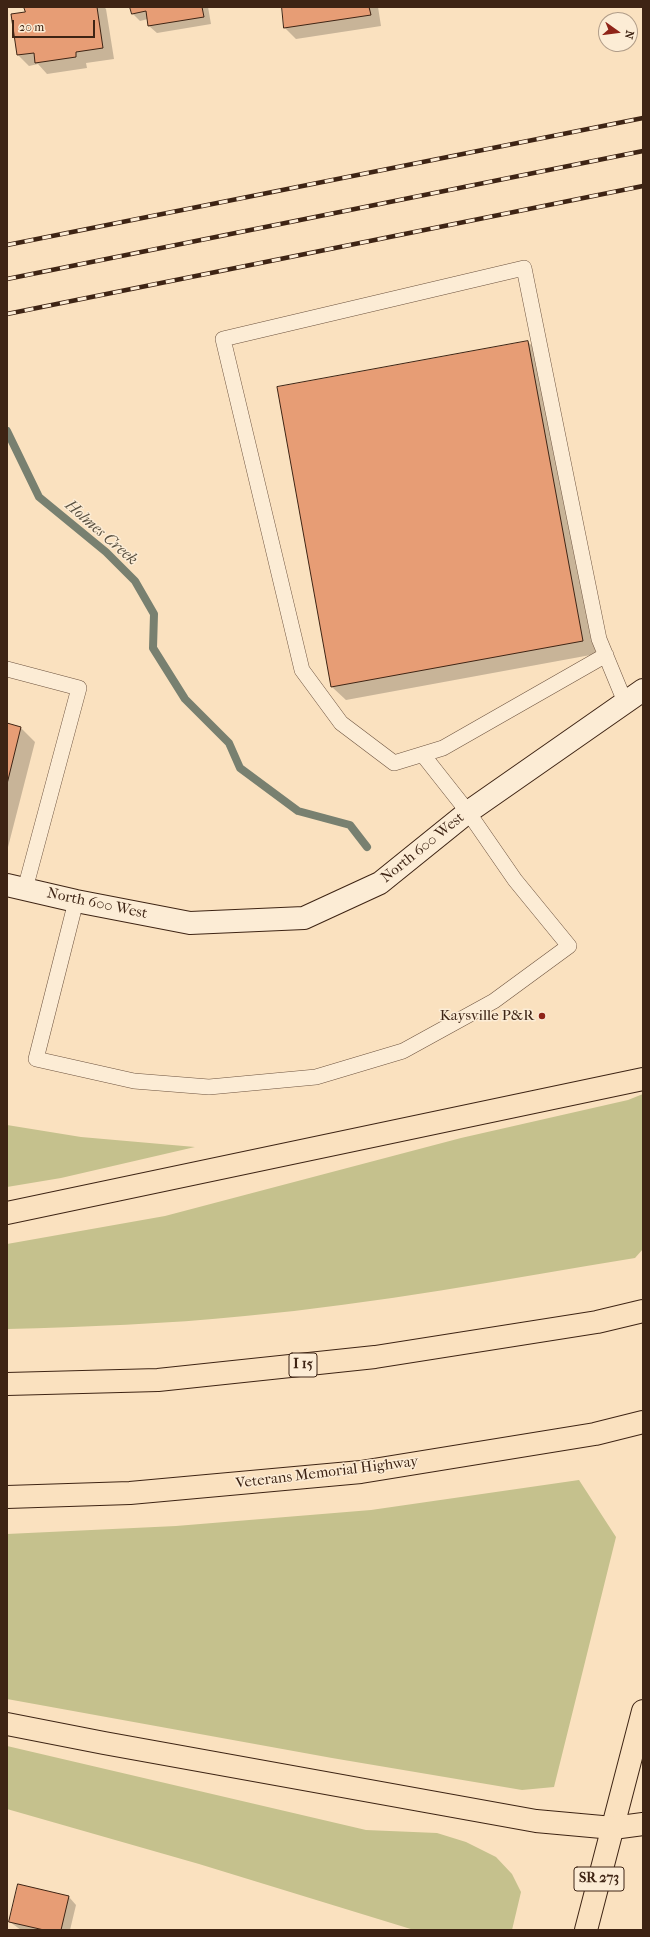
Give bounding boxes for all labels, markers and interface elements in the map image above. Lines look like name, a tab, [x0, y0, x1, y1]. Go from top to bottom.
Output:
scale bar	[14, 12, 97, 38]
north arrow	[598, 12, 638, 52]
text: 20 m	[19, 20, 44, 34]
text: N	[622, 29, 636, 40]
water label: Holmes Creek	[61, 496, 141, 570]
street label: North 600 West	[378, 809, 468, 887]
street label: North 600 West	[45, 885, 149, 923]
place label: Kaysville P&R	[440, 1007, 534, 1025]
marker: Kaysville P&R	[537, 1011, 547, 1021]
road number: I 15	[289, 1353, 317, 1377]
street label: Veterans Memorial Highway	[235, 1453, 419, 1493]
road number: SR 273	[574, 1867, 624, 1891]

